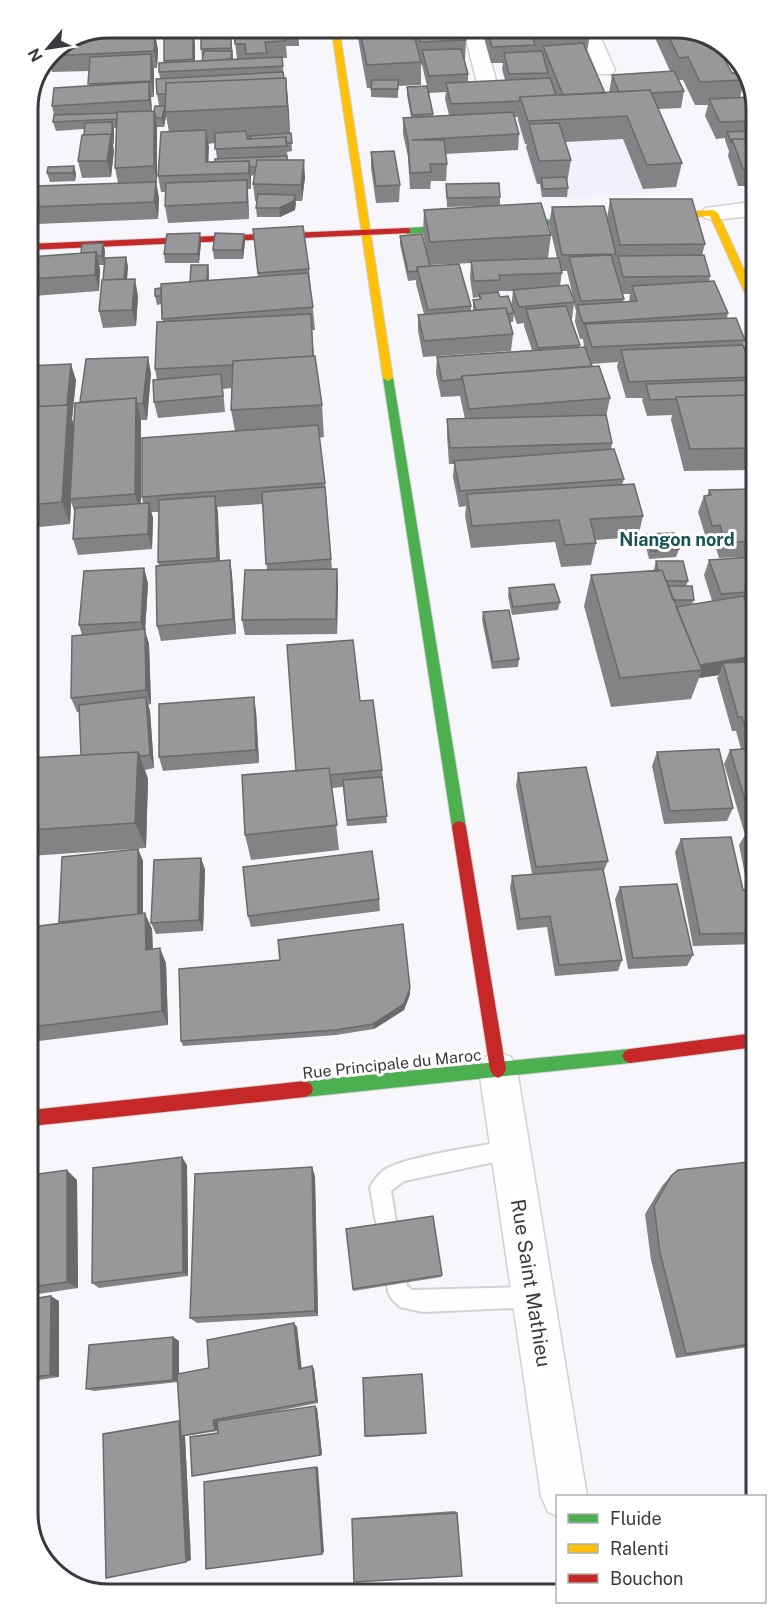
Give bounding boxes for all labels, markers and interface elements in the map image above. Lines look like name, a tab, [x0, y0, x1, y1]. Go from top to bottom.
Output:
north arrow	[18, 18, 78, 78]
text: N	[24, 45, 47, 65]
district label: Niangon nord	[619, 529, 735, 550]
street label: Rue Principale du Maroc	[301, 1045, 483, 1083]
street label: Rue Saint Mathieu	[506, 1197, 556, 1369]
legend	[556, 1495, 766, 1603]
text: Fluide	[610, 1508, 662, 1529]
text: Ralenti	[610, 1538, 669, 1559]
text: Bouchon	[610, 1568, 683, 1589]

